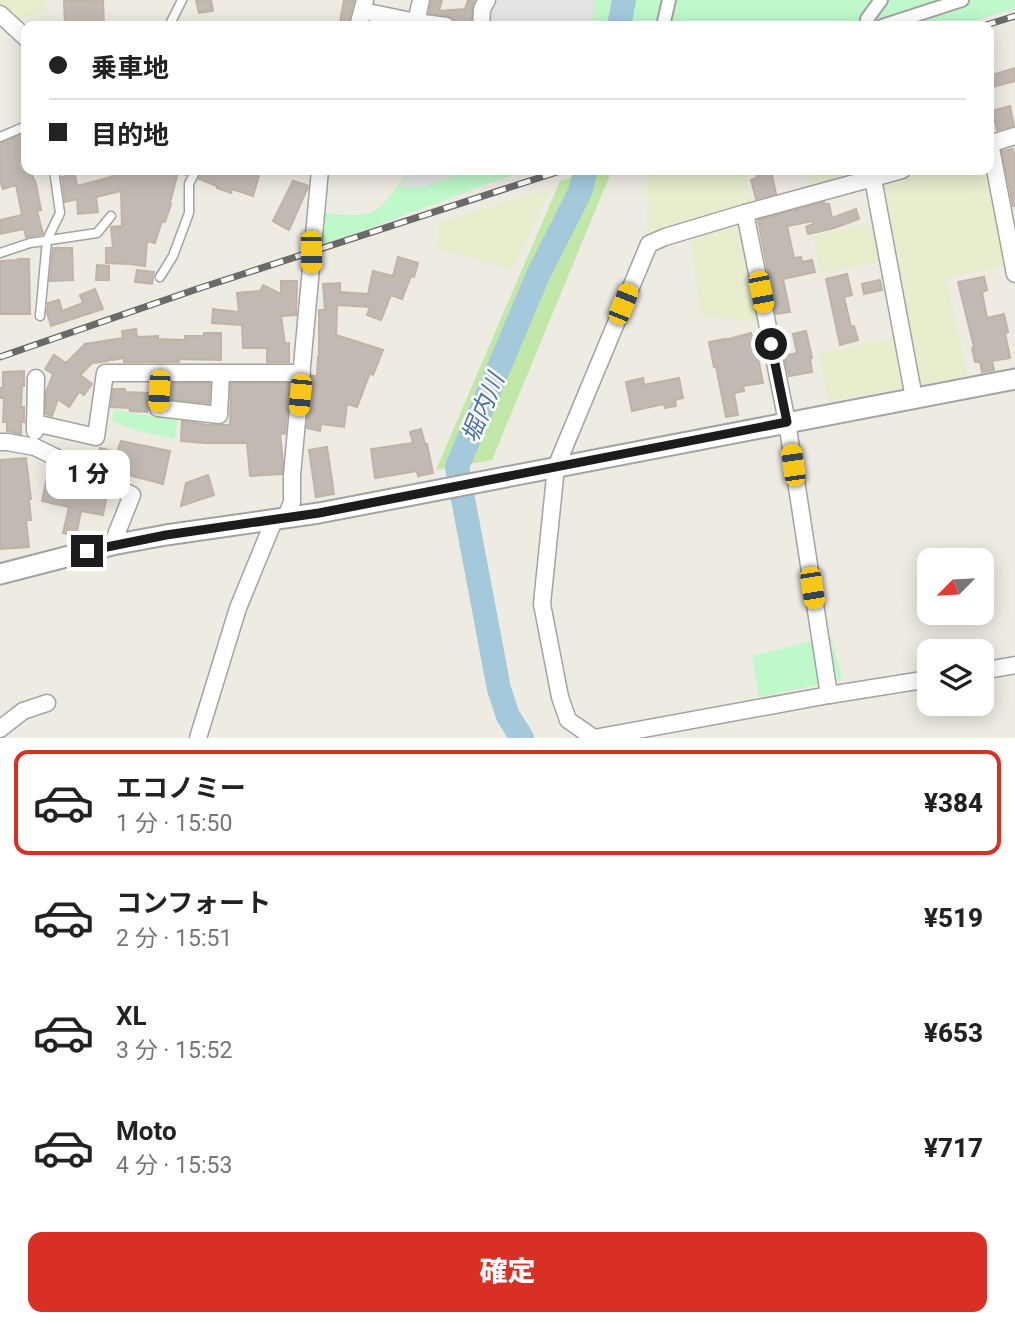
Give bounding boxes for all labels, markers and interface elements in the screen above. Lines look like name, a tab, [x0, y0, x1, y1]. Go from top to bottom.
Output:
text: 乗車地	[91, 53, 169, 83]
text: 目的地	[91, 120, 169, 150]
car	[301, 231, 322, 273]
car	[747, 269, 776, 315]
car	[606, 281, 641, 327]
route start	[755, 328, 787, 360]
water label: 堀内川	[456, 367, 511, 447]
car	[148, 369, 171, 413]
car	[288, 373, 313, 417]
car	[780, 443, 807, 487]
callout: 1 分	[45, 449, 129, 498]
text: 1 分	[67, 461, 109, 488]
route end	[71, 535, 103, 567]
north arrow	[917, 548, 994, 625]
map controls	[917, 548, 994, 716]
car	[799, 566, 826, 610]
button: layers	[917, 639, 994, 716]
icon: car	[32, 771, 95, 834]
text: エコノミー	[116, 773, 246, 803]
text: ¥384	[924, 788, 983, 818]
text: 1 分 · 15:50	[116, 810, 232, 837]
icon: car	[32, 886, 95, 949]
text: コンフォート	[116, 888, 271, 918]
text: ¥519	[924, 903, 983, 933]
text: 2 分 · 15:51	[116, 925, 232, 952]
icon: car	[32, 1001, 95, 1064]
text: XL	[116, 1001, 147, 1031]
text: ¥653	[924, 1018, 983, 1048]
text: 3 分 · 15:52	[116, 1037, 232, 1064]
icon: car	[32, 1116, 95, 1179]
text: Moto	[116, 1116, 177, 1146]
text: ¥717	[924, 1133, 983, 1163]
text: 4 分 · 15:53	[116, 1152, 232, 1179]
button: 確定	[28, 1232, 987, 1312]

